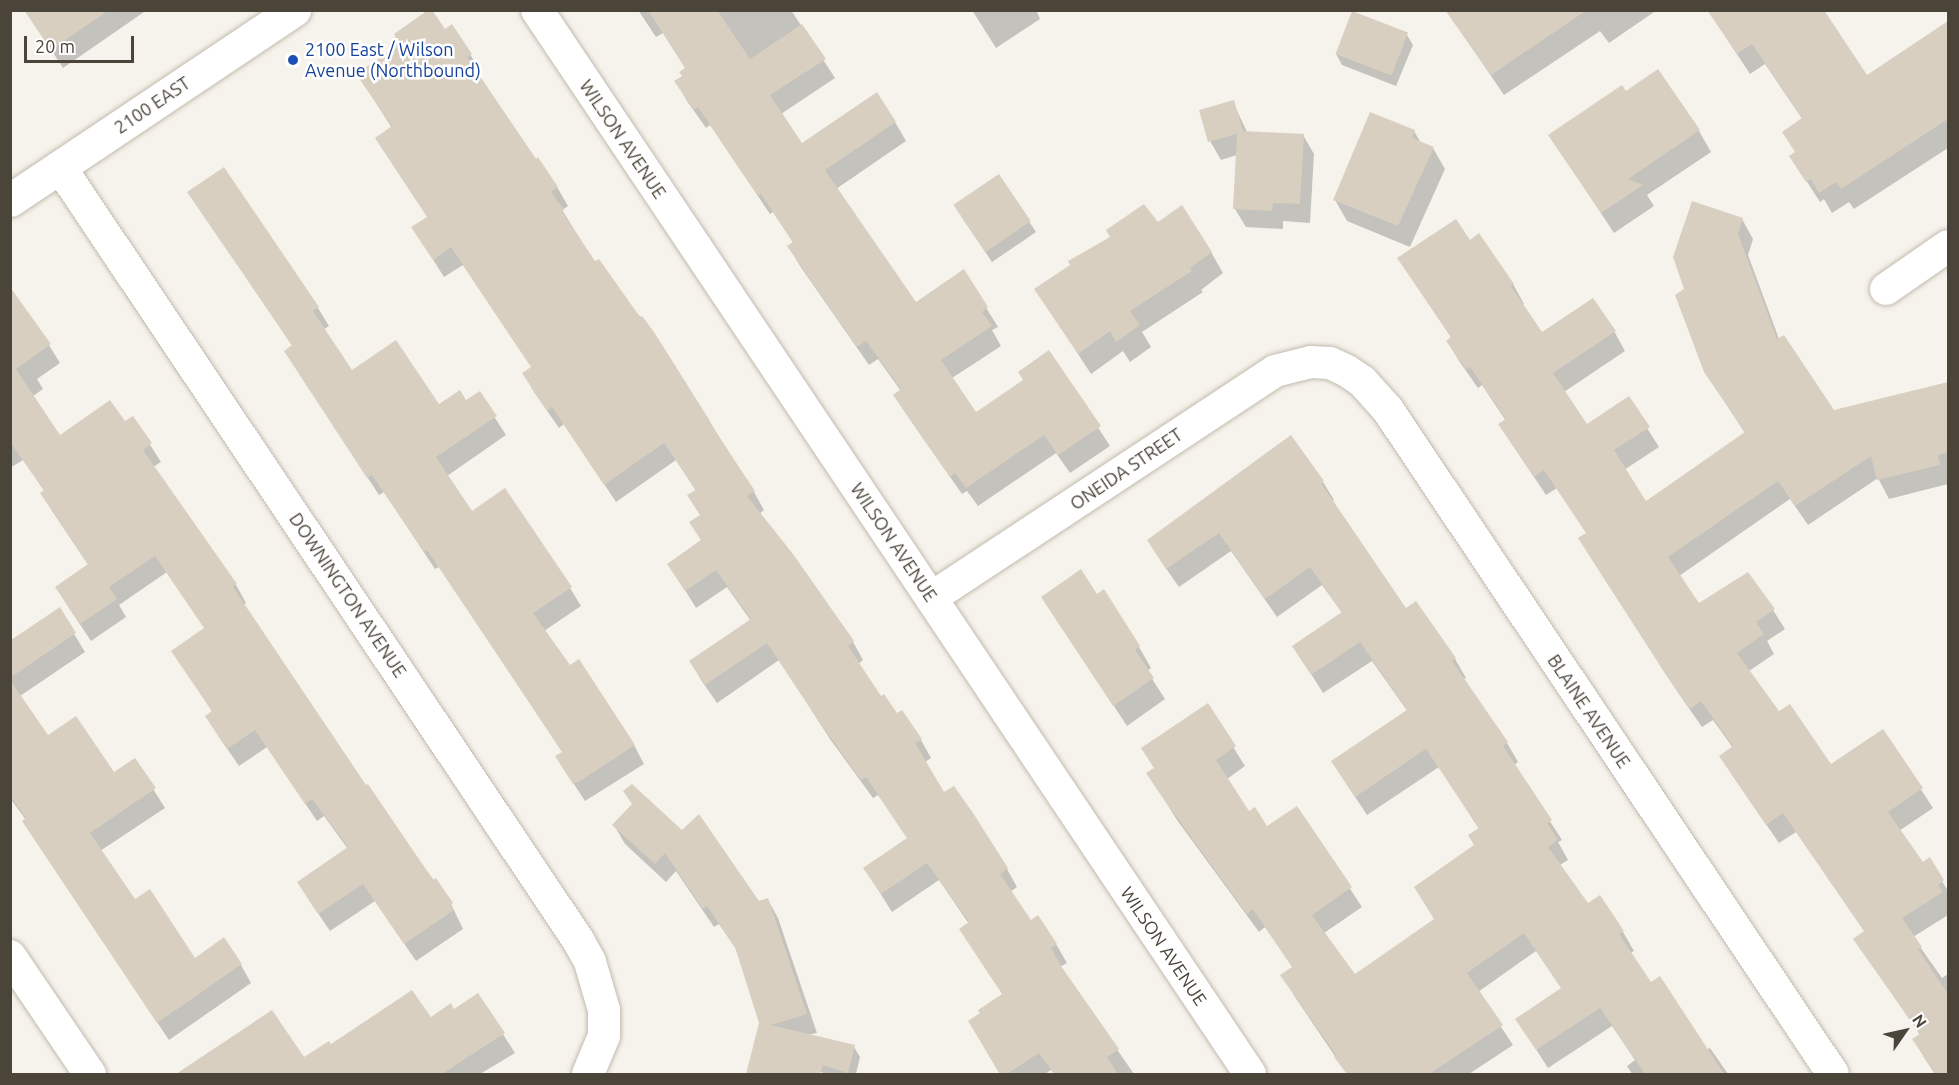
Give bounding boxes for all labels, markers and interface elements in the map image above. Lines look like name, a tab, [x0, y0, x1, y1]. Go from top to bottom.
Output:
scale bar	[27, 24, 136, 62]
text: 20 m	[35, 36, 75, 56]
place label: 2100 East / Wilson Avenue (Northbound)	[305, 39, 481, 82]
marker: 2100 East / Wilson Avenue (Northbound)	[286, 53, 300, 67]
street label: 2100 EAST	[110, 72, 194, 138]
street label: WILSON AVENUE	[575, 76, 671, 202]
street label: ONEIDA STREET	[1066, 423, 1186, 515]
street label: WILSON AVENUE	[846, 479, 942, 605]
street label: DOWNINGTON AVENUE	[285, 509, 411, 681]
street label: BLAINE AVENUE	[1543, 650, 1635, 772]
street label: WILSON AVENUE	[1116, 883, 1212, 1009]
north arrow	[1875, 1001, 1935, 1061]
text: N	[1909, 1011, 1931, 1031]

